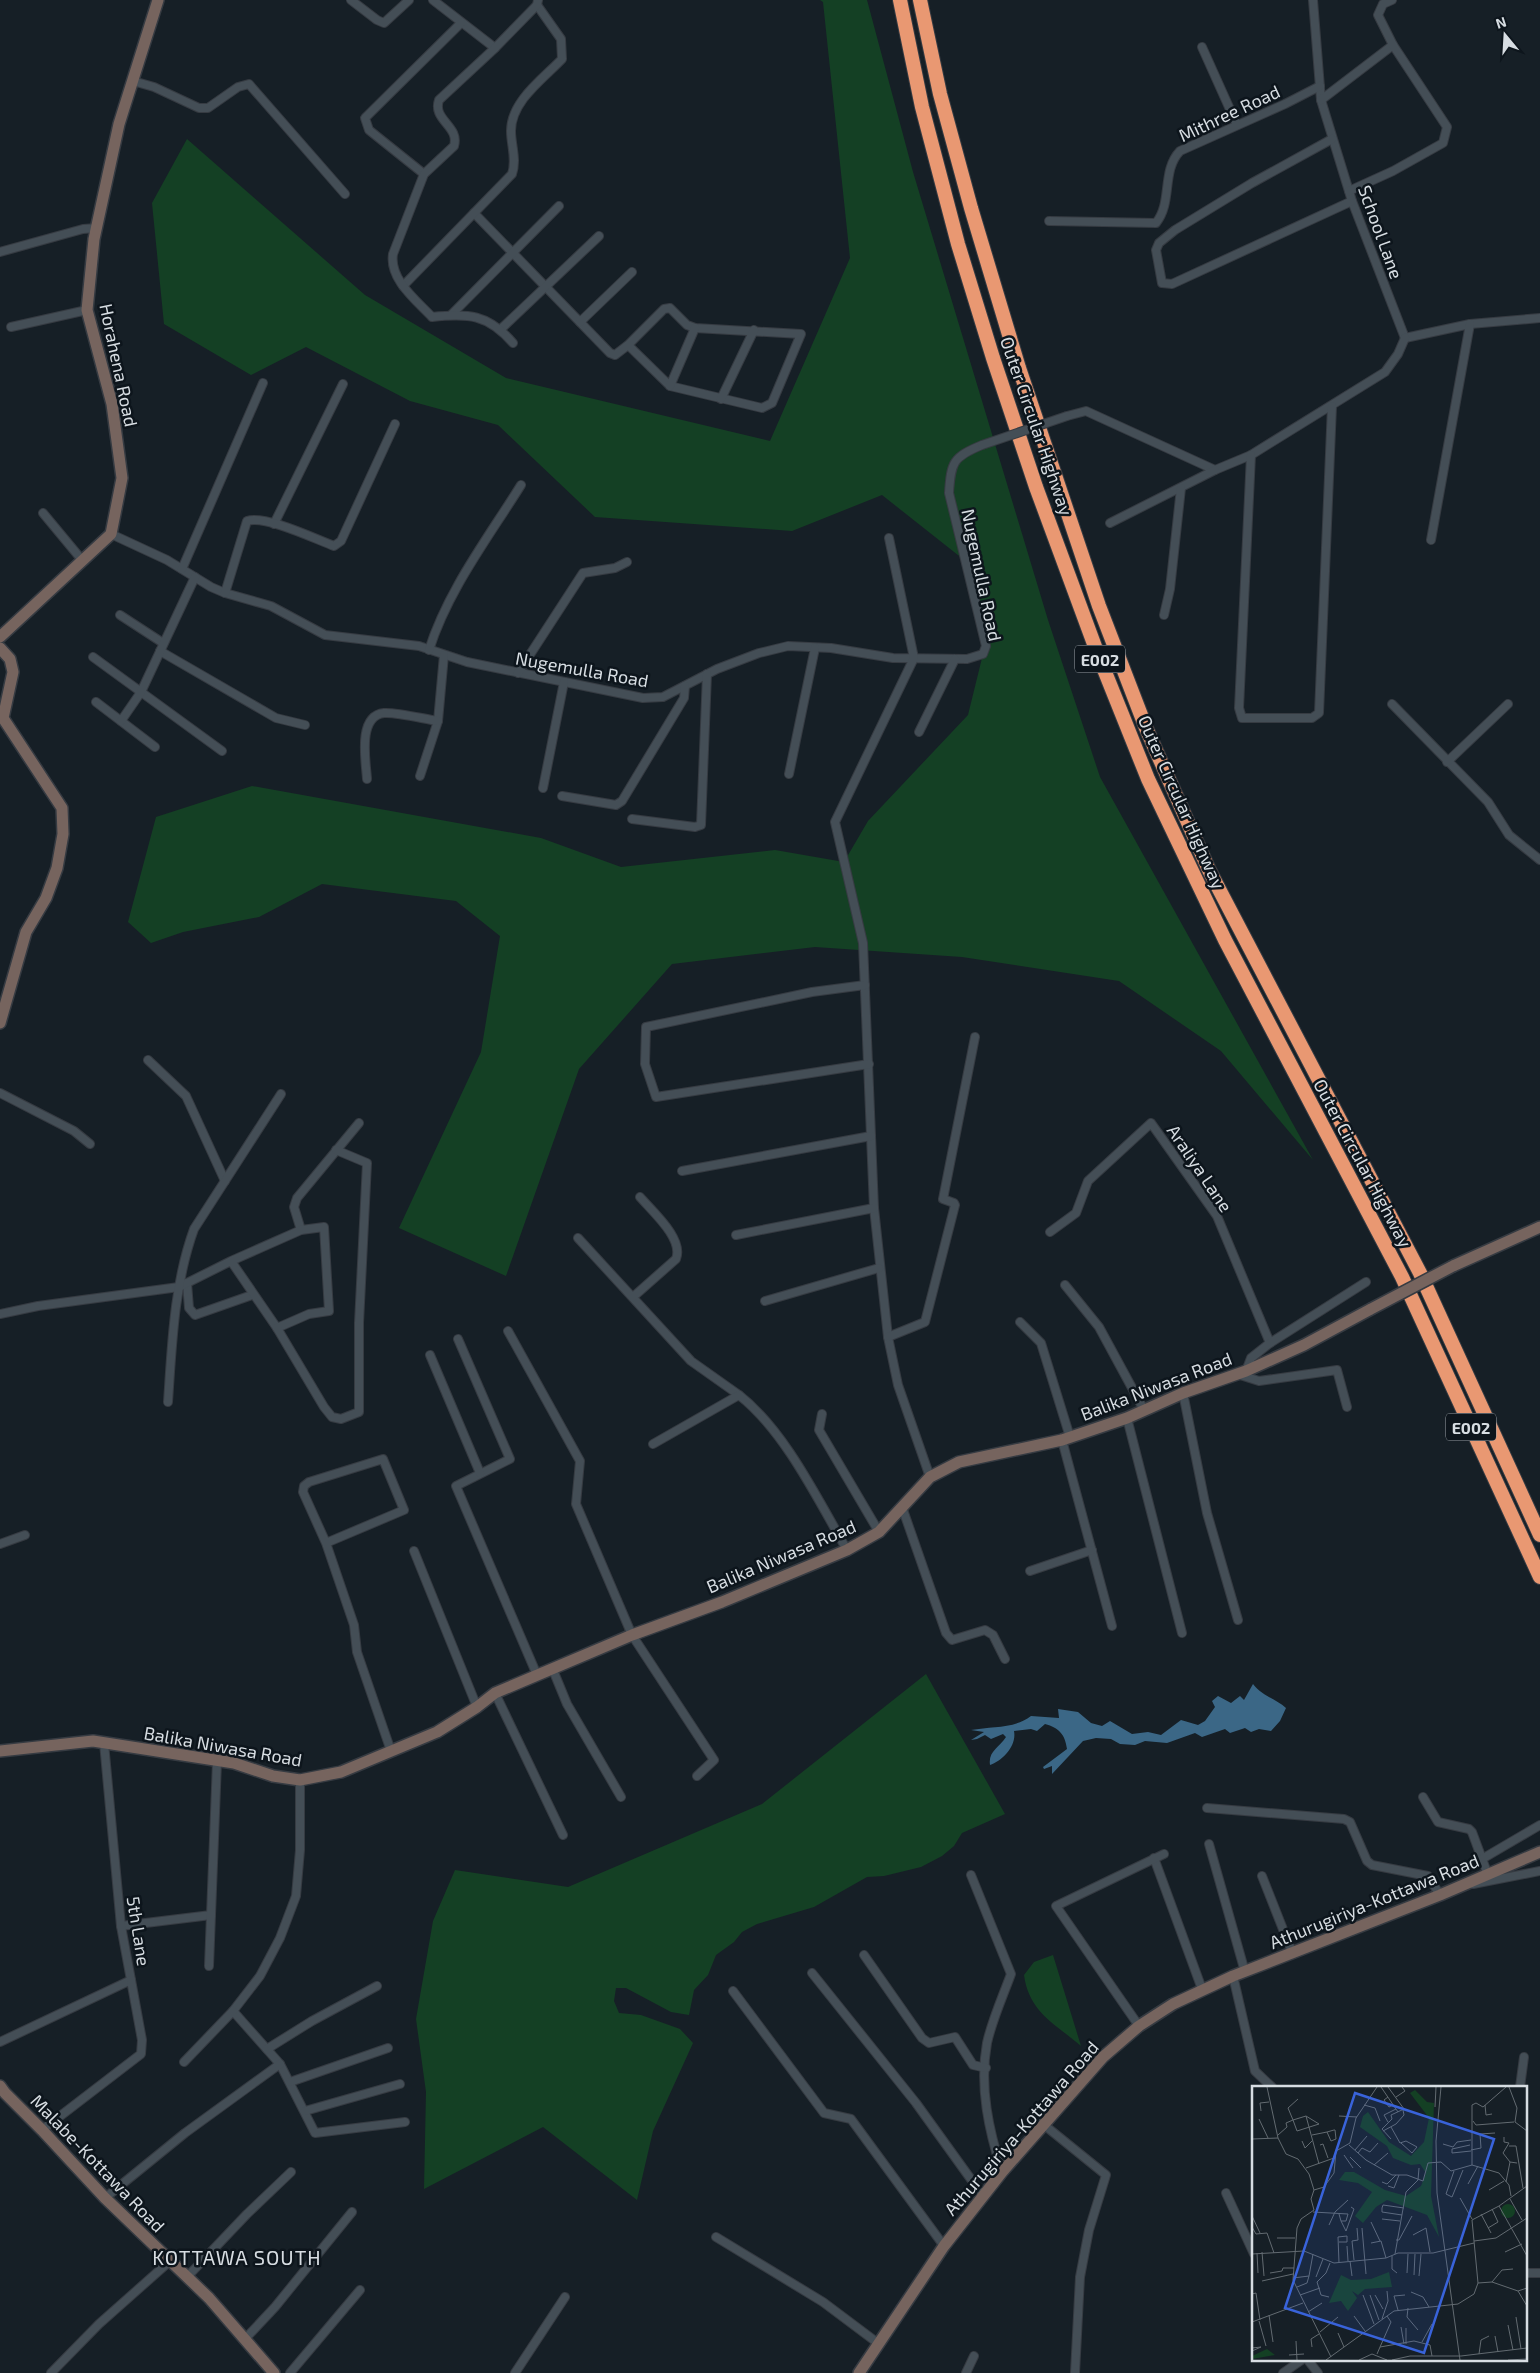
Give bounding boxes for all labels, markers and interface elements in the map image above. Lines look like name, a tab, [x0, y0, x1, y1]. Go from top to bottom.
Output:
north arrow	[1480, 10, 1530, 60]
text: N	[1493, 13, 1508, 32]
street label: Mithree Road	[1175, 80, 1283, 146]
street label: School Lane	[1354, 182, 1408, 282]
street label: Horahena Road	[95, 301, 143, 429]
street label: Outer Circular Highway	[996, 334, 1078, 519]
street label: Nugemulla Road	[957, 507, 1007, 643]
street label: Nugemulla Road	[514, 646, 650, 692]
road number: E002	[1075, 646, 1125, 672]
street label: Outer Circular Highway	[1134, 712, 1230, 893]
street label: Outer Circular Highway	[1309, 1075, 1417, 1251]
street label: Araliya Lane	[1163, 1120, 1237, 1216]
street label: Balika Niwasa Road	[1077, 1347, 1235, 1425]
road number: E002	[1446, 1414, 1496, 1440]
street label: Balika Niwasa Road	[703, 1515, 859, 1597]
street label: Balika Niwasa Road	[142, 1721, 304, 1771]
street label: Athurugiriya-Kottawa Road	[1266, 1849, 1482, 1953]
street label: 5th Lane	[123, 1895, 155, 1967]
street label: Athurugiriya-Kottawa Road	[939, 2036, 1103, 2220]
inset map	[1252, 2086, 1528, 2360]
street label: Malabe-Kottawa Road	[26, 2089, 170, 2237]
district label: KOTTAWA SOUTH	[152, 2245, 322, 2269]

